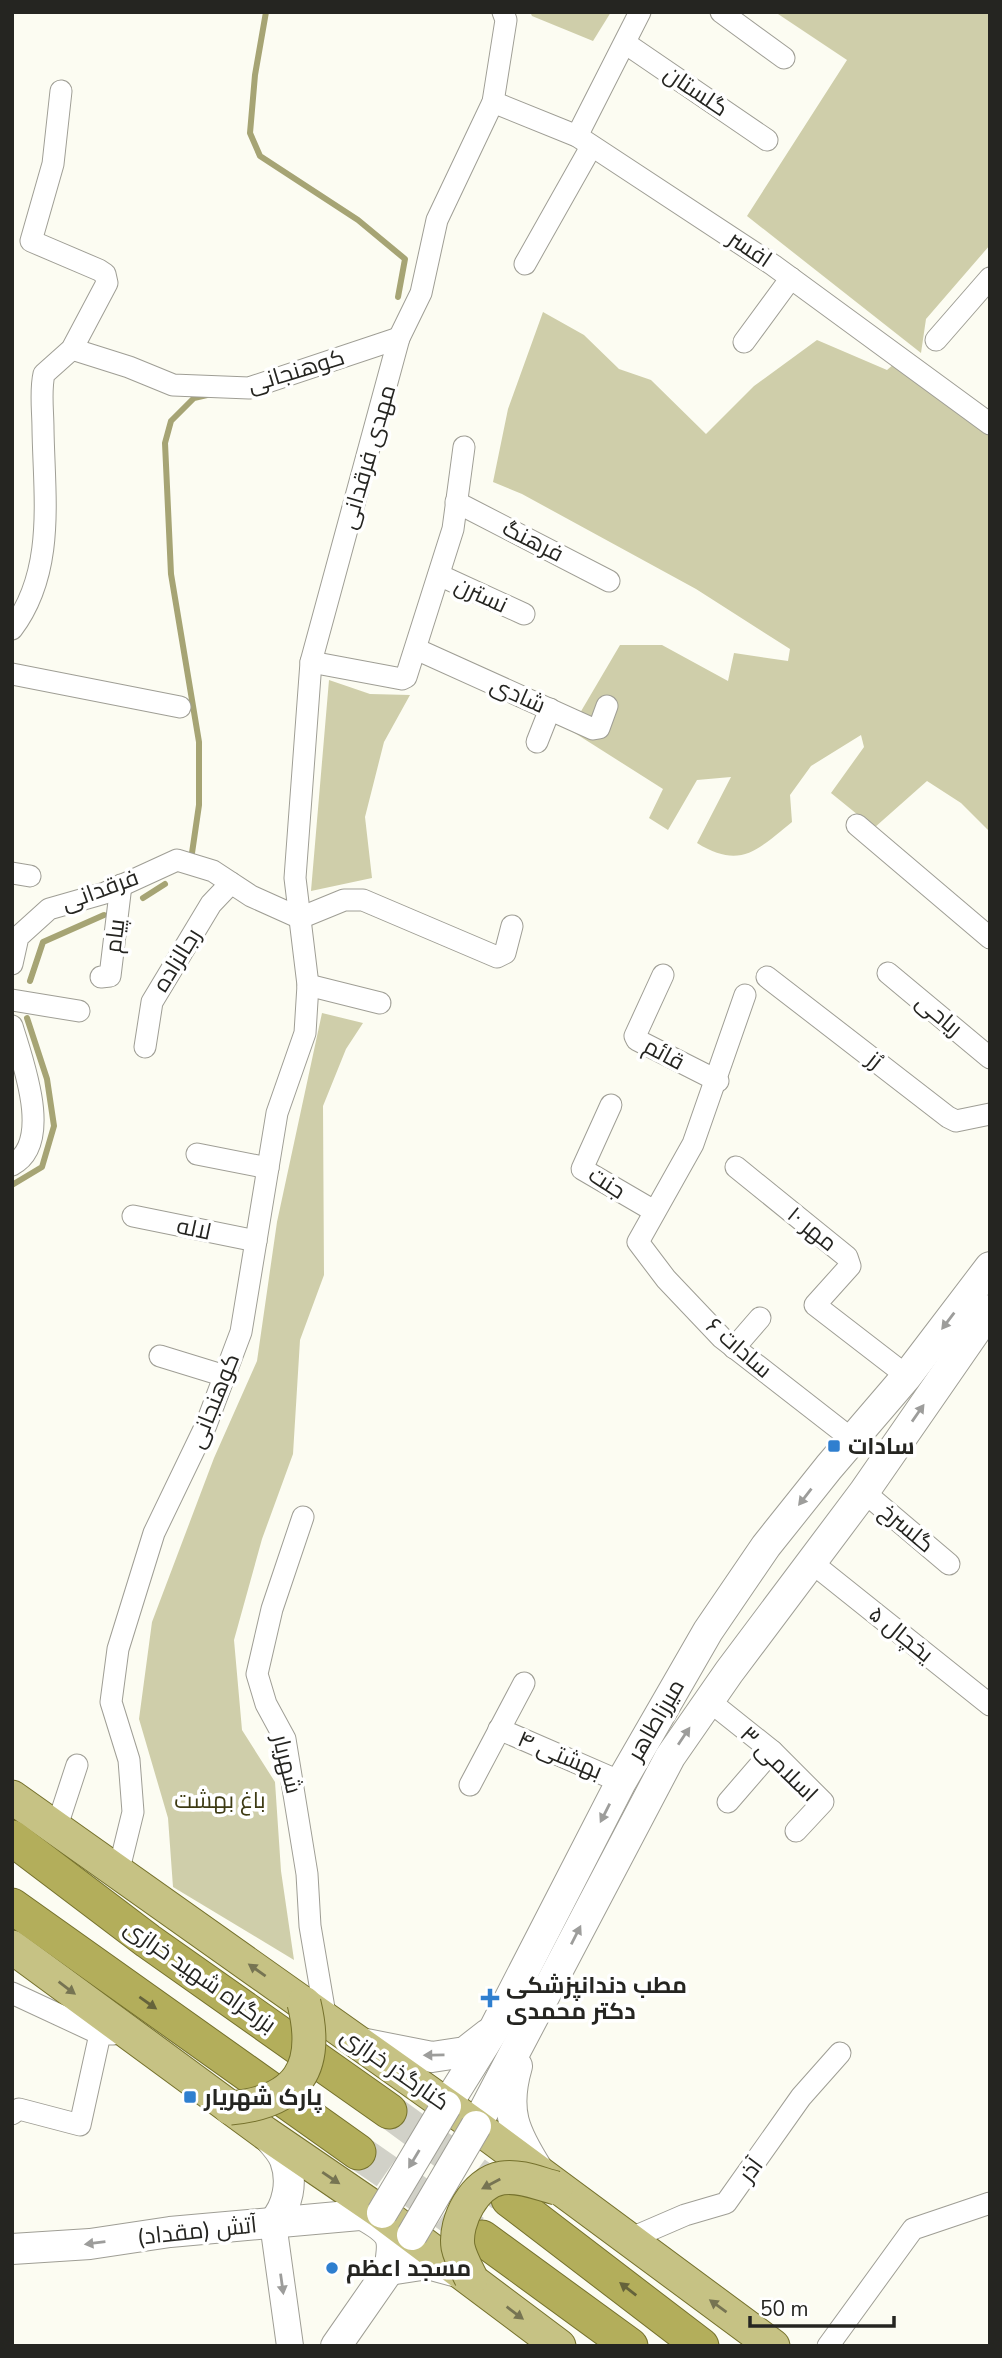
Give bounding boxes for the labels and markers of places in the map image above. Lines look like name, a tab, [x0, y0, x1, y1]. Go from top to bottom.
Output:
place label: سادات	[848, 1431, 915, 1462]
marker: سادات	[826, 1438, 842, 1454]
place label: مطب دندانپزشکی دکتر محمدی	[506, 1970, 687, 2027]
marker: مطب دندانپزشکی دکتر محمدی	[480, 1988, 500, 2008]
place label: پارک شهریار	[203, 2082, 322, 2113]
marker: پارک شهریار	[182, 2089, 198, 2105]
place label: مسجد اعظم	[346, 2253, 471, 2284]
marker: مسجد اعظم	[324, 2260, 340, 2276]

